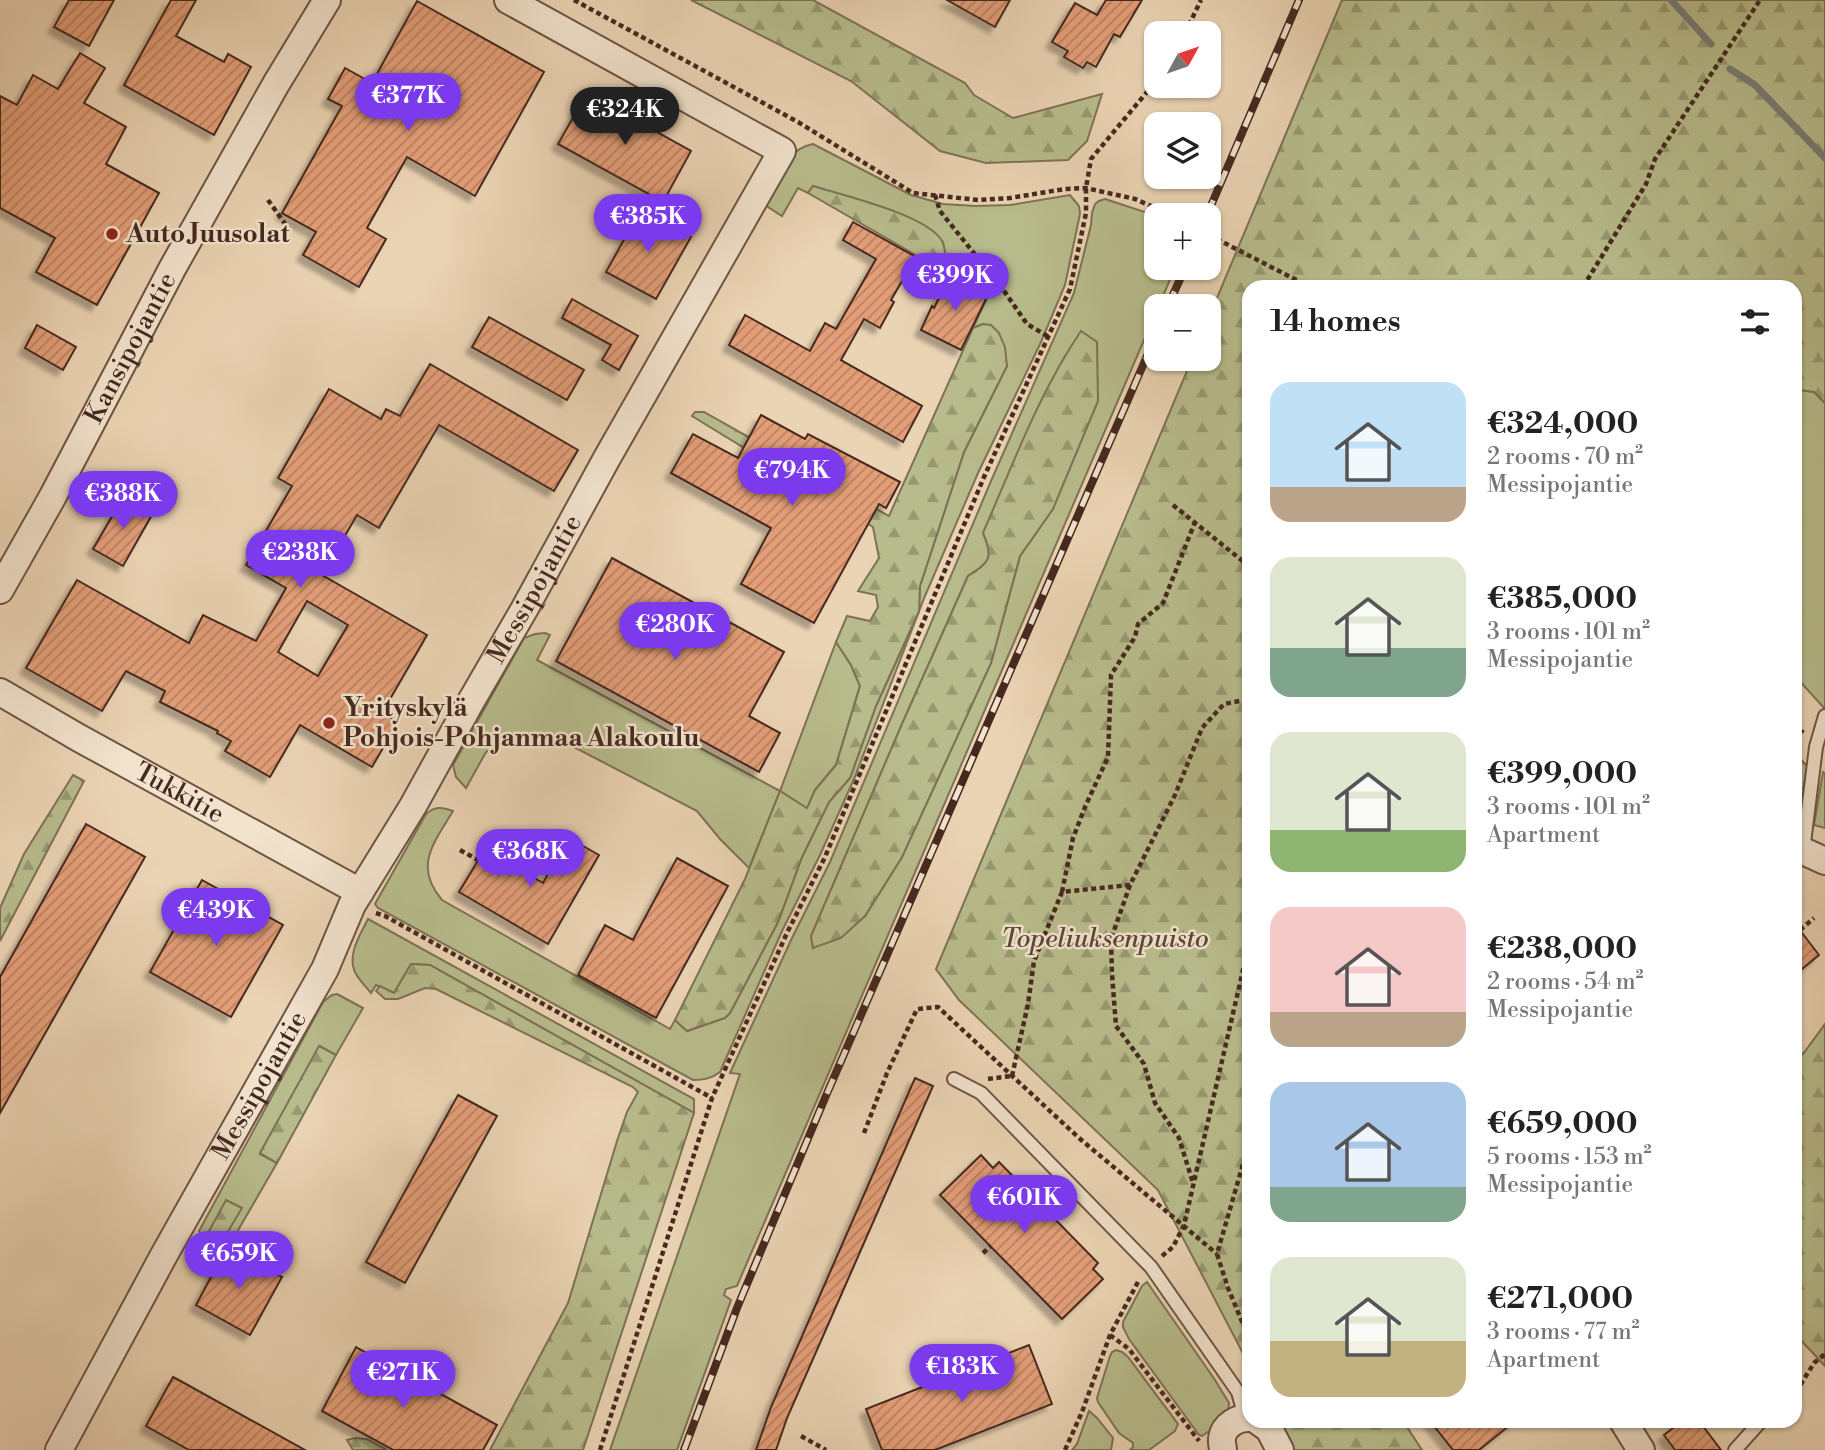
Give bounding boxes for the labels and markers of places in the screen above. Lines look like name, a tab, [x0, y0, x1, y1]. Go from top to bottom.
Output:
pin: €377K	[359, 74, 457, 133]
pin: €324K	[576, 88, 674, 147]
pin: €385K	[599, 194, 697, 254]
place label: Auto Juusolat	[125, 218, 290, 250]
marker: Auto Juusolat	[104, 226, 120, 242]
pin: €399K	[906, 254, 1004, 313]
pin: €794K	[743, 448, 841, 508]
pin: €388K	[74, 472, 172, 531]
pin: €238K	[251, 530, 349, 590]
pin: €280K	[626, 602, 724, 662]
place label: Yrityskylä Pohjois-Pohjanmaa Alakoulu	[343, 692, 699, 754]
marker: Yrityskylä Pohjois-Pohjanmaa Alakoulu	[321, 715, 337, 731]
pin: €368K	[481, 830, 579, 889]
pin: €439K	[167, 888, 265, 948]
pin: €601K	[975, 1176, 1073, 1235]
pin: €659K	[190, 1232, 288, 1291]
pin: €183K	[913, 1344, 1011, 1404]
pin: €271K	[354, 1350, 452, 1410]

